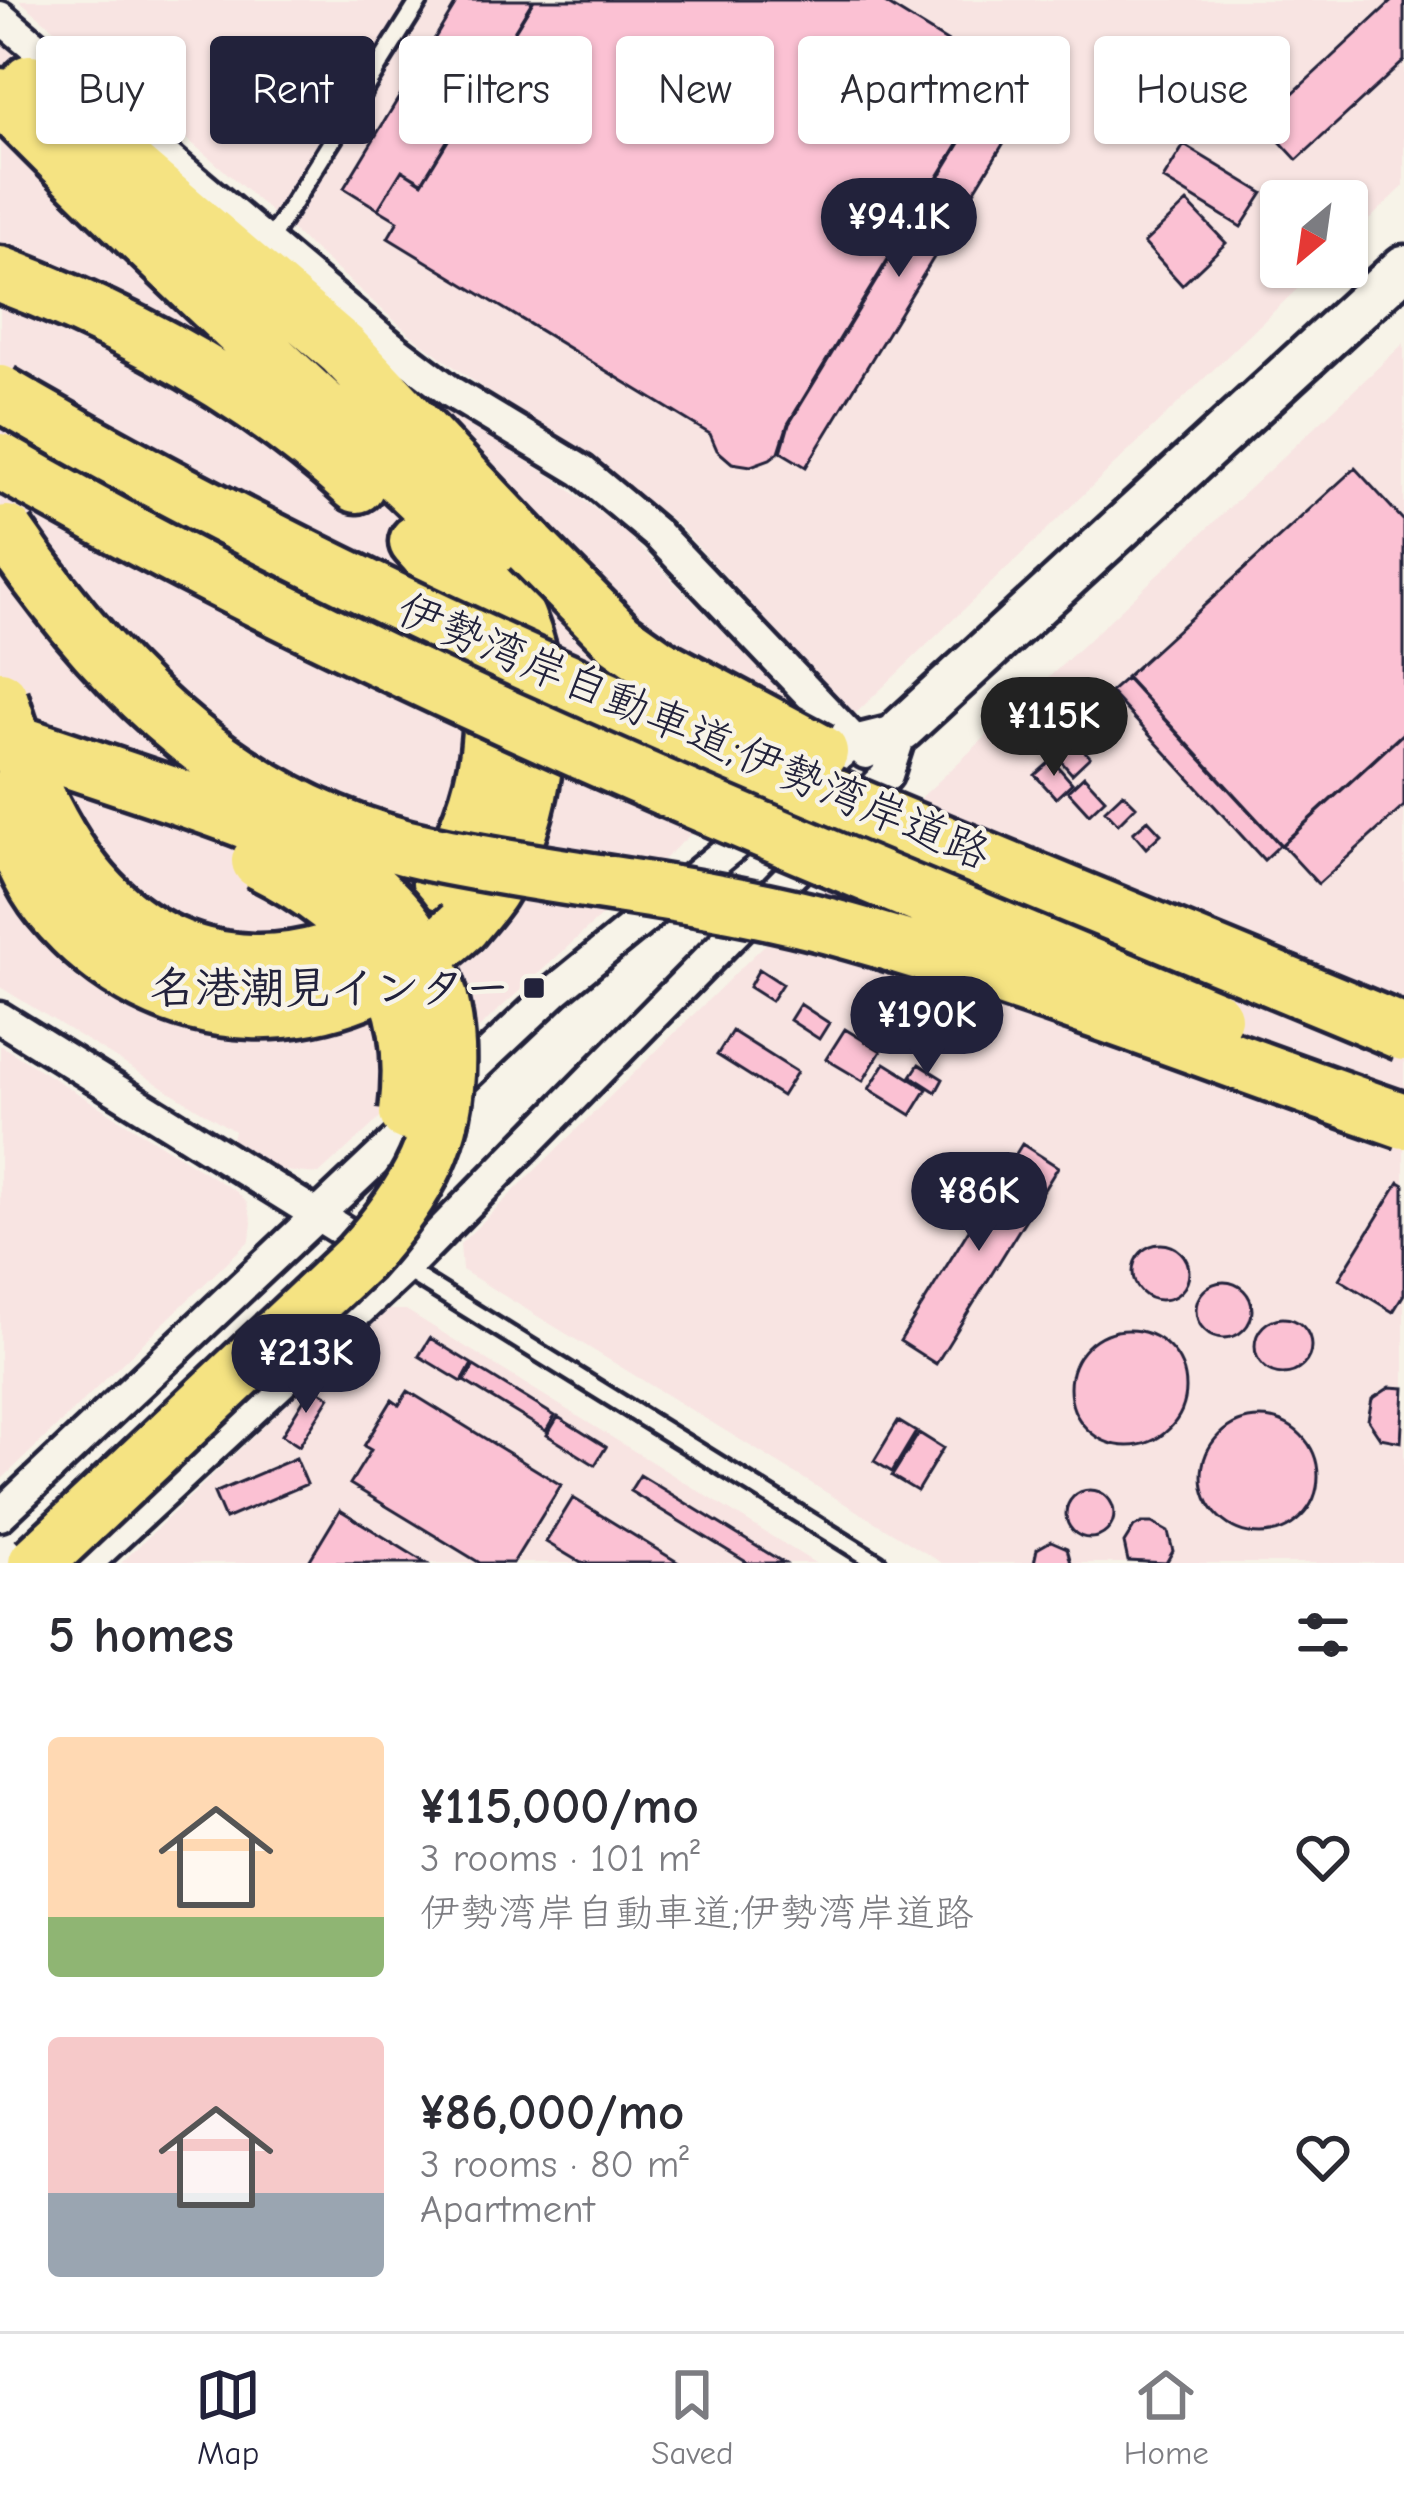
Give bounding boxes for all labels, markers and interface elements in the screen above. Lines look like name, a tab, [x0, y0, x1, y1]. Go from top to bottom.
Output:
chip: Buy	[36, 36, 186, 144]
chip: Rent	[210, 36, 375, 144]
chip: Filters	[399, 36, 592, 144]
chip: New	[616, 36, 774, 144]
chip: Apartment	[798, 36, 1070, 144]
chip: House	[1094, 36, 1290, 144]
pin: ¥94.1K	[801, 178, 997, 280]
north arrow	[1260, 180, 1368, 288]
map controls	[1260, 180, 1368, 288]
text: ¥94.1K	[848, 194, 950, 239]
street label: 伊勢湾岸自動車道;伊勢湾岸道路	[390, 582, 998, 880]
pin: ¥115K	[970, 677, 1138, 779]
text: ¥115K	[1008, 693, 1100, 738]
place label: 名港潮見インター	[150, 962, 510, 1014]
marker: 名港潮見インター	[521, 975, 547, 1001]
pin: ¥190K	[843, 976, 1011, 1078]
text: ¥190K	[877, 992, 977, 1037]
pin: ¥86K	[908, 1152, 1050, 1254]
text: ¥86K	[938, 1168, 1020, 1213]
pin: ¥213K	[222, 1314, 390, 1416]
text: ¥213K	[258, 1330, 354, 1375]
icon: filters	[1290, 1602, 1356, 1668]
text: 5 homes	[48, 1606, 234, 1665]
text: ¥115,000/mo	[420, 1777, 699, 1836]
icon: home	[144, 1785, 288, 1929]
icon: heart	[1290, 1824, 1356, 1890]
text: 3 rooms · 101 m²	[420, 1836, 700, 1881]
text: 伊勢湾岸自動車道;伊勢湾岸道路	[420, 1891, 974, 1936]
text: ¥86,000/mo	[420, 2083, 684, 2142]
icon: home	[144, 2085, 288, 2229]
icon: heart	[1290, 2124, 1356, 2190]
text: 3 rooms · 80 m²	[420, 2142, 689, 2187]
text: Apartment	[420, 2187, 595, 2232]
tab: Map	[195, 2362, 261, 2472]
tab: Saved	[651, 2362, 734, 2472]
tab: Home	[1124, 2362, 1209, 2472]

